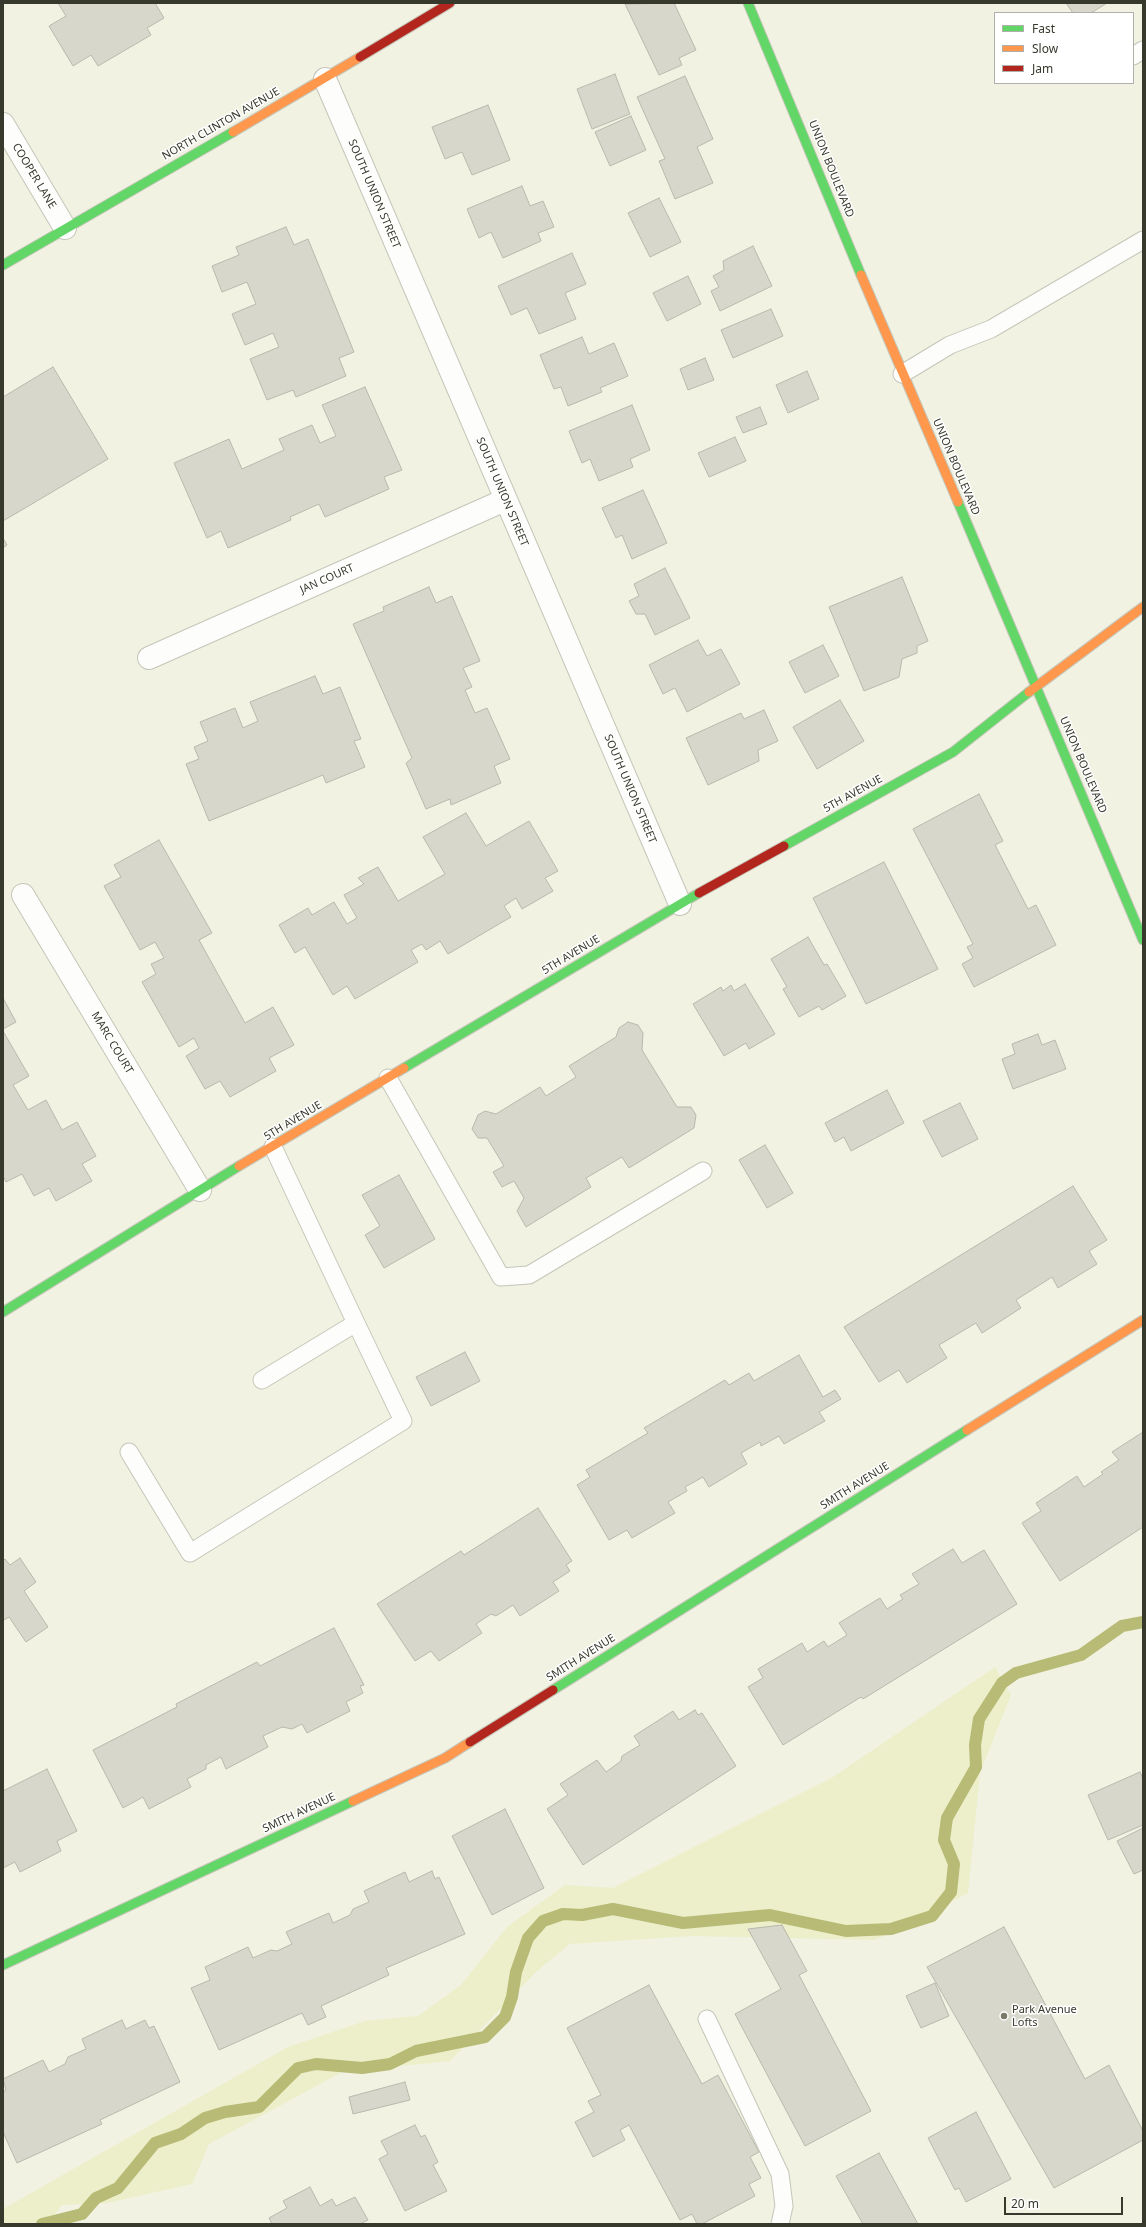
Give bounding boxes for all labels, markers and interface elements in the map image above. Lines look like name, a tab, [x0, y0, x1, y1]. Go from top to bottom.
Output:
legend	[994, 12, 1134, 84]
text: Fast	[1032, 20, 1055, 37]
text: Slow	[1032, 40, 1058, 57]
text: Jam	[1032, 60, 1053, 77]
street label: NORTH CLINTON AVENUE	[160, 85, 282, 163]
street label: UNION BOULEVARD	[805, 118, 857, 220]
street label: SOUTH UNION STREET	[345, 138, 403, 250]
street label: COOPER LANE	[9, 141, 59, 211]
street label: UNION BOULEVARD	[930, 417, 982, 517]
street label: SOUTH UNION STREET	[473, 436, 531, 548]
street label: JAN COURT	[298, 561, 356, 597]
street label: UNION BOULEVARD	[1057, 715, 1109, 815]
street label: SOUTH UNION STREET	[601, 733, 659, 845]
street label: 5TH AVENUE	[821, 772, 885, 816]
street label: 5TH AVENUE	[540, 933, 602, 977]
street label: MARC COURT	[88, 1010, 136, 1076]
street label: 5TH AVENUE	[262, 1099, 324, 1143]
street label: SMITH AVENUE	[818, 1460, 892, 1512]
street label: SMITH AVENUE	[544, 1632, 618, 1684]
street label: SMITH AVENUE	[261, 1790, 337, 1836]
place label: Park Avenue Lofts	[1012, 2003, 1077, 2029]
marker: Park Avenue Lofts	[999, 2011, 1009, 2021]
scale bar	[1006, 2189, 1125, 2215]
text: 20 m	[1011, 2195, 1039, 2212]

